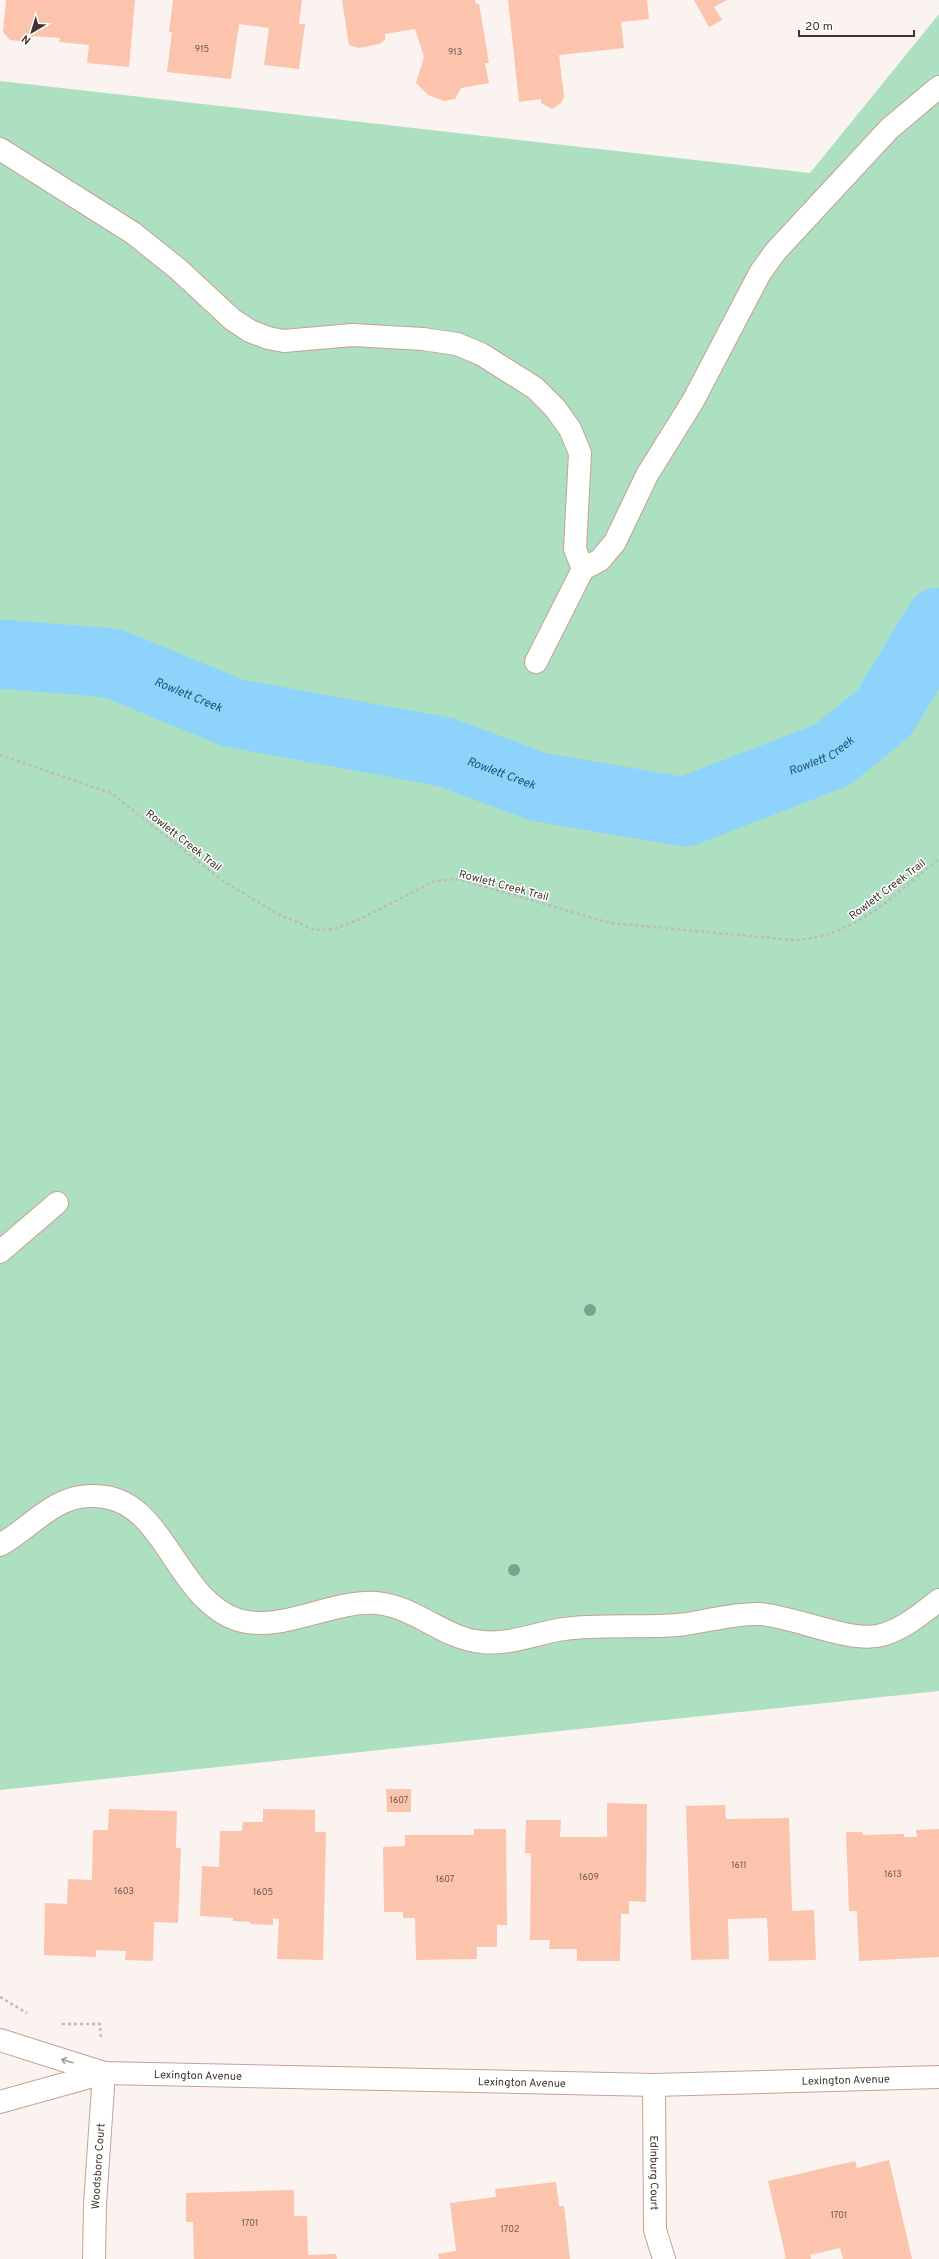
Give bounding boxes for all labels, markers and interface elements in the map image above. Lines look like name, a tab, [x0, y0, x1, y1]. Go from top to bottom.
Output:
north arrow	[12, 12, 52, 52]
scale bar	[799, 12, 914, 38]
text: 20 m	[805, 19, 833, 35]
text: N	[19, 31, 34, 47]
house number: 915	[195, 44, 209, 55]
house number: 913	[448, 47, 462, 58]
water label: Rowlett Creek	[152, 674, 225, 717]
water label: Rowlett Creek	[787, 733, 859, 780]
water label: Rowlett Creek	[464, 754, 539, 794]
street label: Rowlett Creek Trail	[143, 807, 224, 875]
street label: Rowlett Creek Trail	[846, 856, 929, 923]
street label: Rowlett Creek Trail	[457, 867, 550, 905]
house number: 1607	[390, 1795, 409, 1806]
house number: 1611	[731, 1860, 747, 1871]
house number: 1613	[884, 1869, 902, 1880]
house number: 1609	[579, 1872, 599, 1883]
house number: 1607	[436, 1874, 455, 1885]
house number: 1603	[114, 1886, 134, 1897]
house number: 1605	[253, 1887, 273, 1898]
one-way arrow	[61, 2057, 74, 2064]
street label: Lexington Avenue	[154, 2068, 242, 2084]
street label: Lexington Avenue	[801, 2072, 890, 2089]
street label: Lexington Avenue	[478, 2075, 566, 2091]
street label: Woodsboro Court	[89, 2123, 109, 2209]
street label: Edinburg Court	[646, 2135, 661, 2211]
house number: 1701	[831, 2210, 847, 2221]
house number: 1701	[242, 2218, 258, 2229]
house number: 1702	[500, 2224, 520, 2235]

